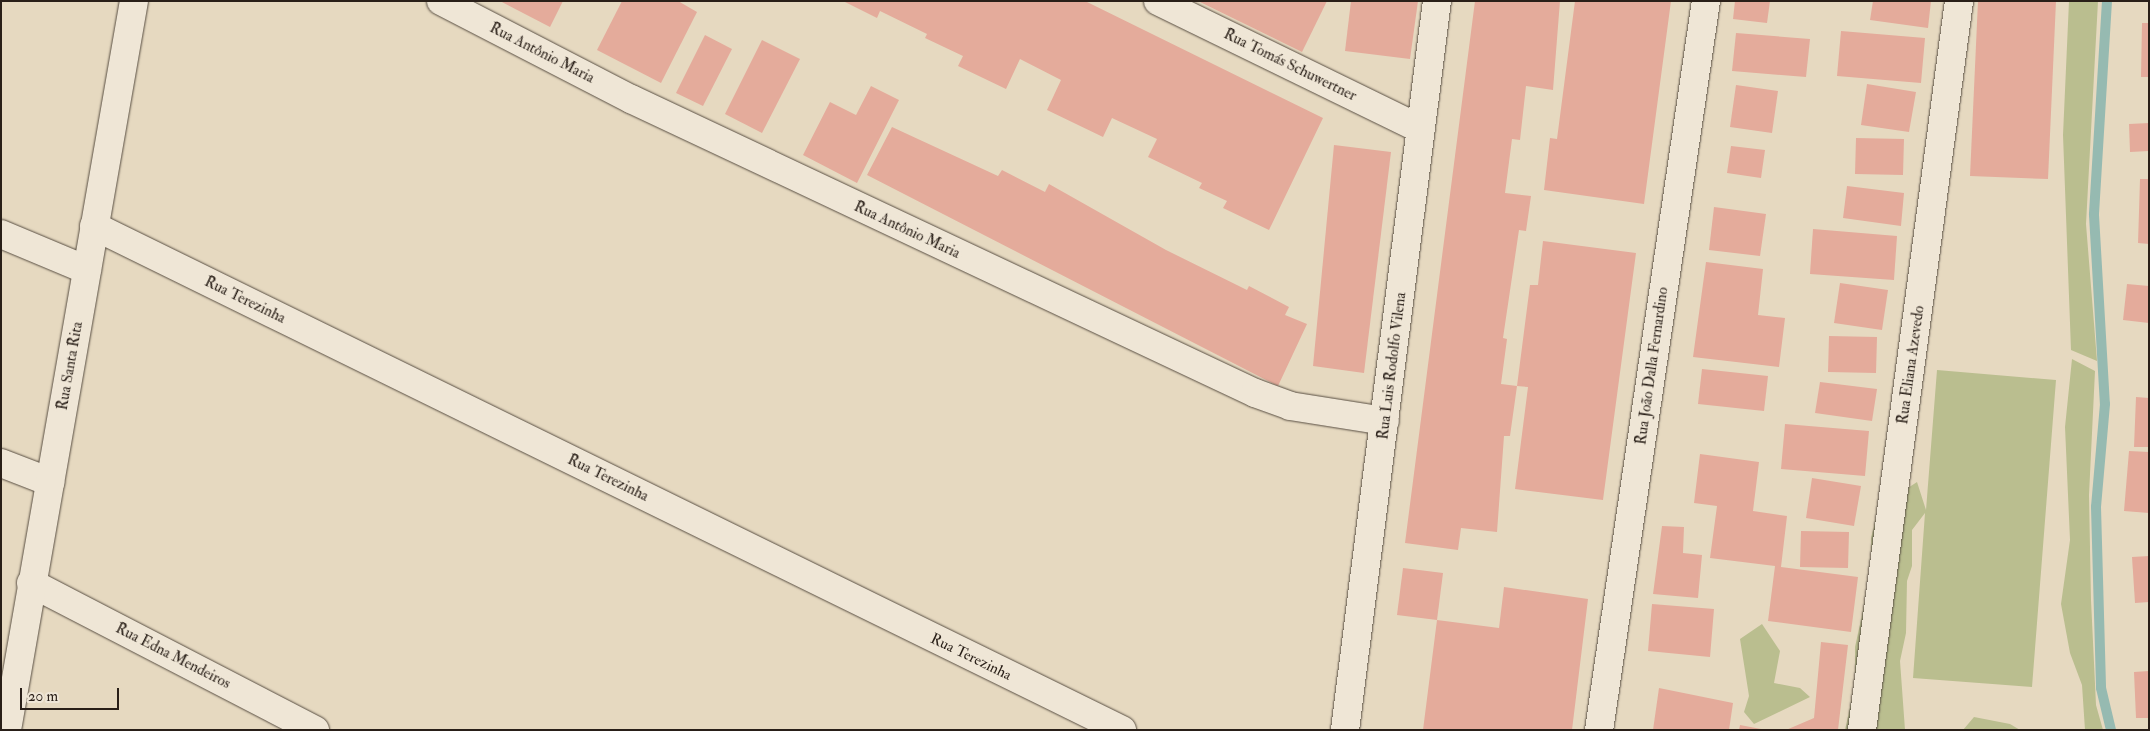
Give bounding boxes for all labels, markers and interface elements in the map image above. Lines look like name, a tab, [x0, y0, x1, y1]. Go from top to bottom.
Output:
street label: Rua Antônio Maria	[487, 19, 597, 87]
street label: Rua Tomás Schuwertner	[1221, 25, 1359, 105]
street label: Rua Antônio Maria	[851, 197, 963, 263]
street label: Rua Terezinha	[202, 273, 288, 327]
street label: Rua João Dalla Fernardino	[1632, 286, 1672, 446]
street label: Rua Luis Rodolfo Vilena	[1374, 291, 1410, 441]
street label: Rua Eliana Azevedo	[1894, 304, 1928, 426]
street label: Rua Santa Rita	[53, 320, 87, 412]
street label: Rua Terezinha	[565, 451, 651, 505]
street label: Rua Edna Mendeiros	[112, 619, 234, 693]
street label: Rua Terezinha	[928, 630, 1014, 684]
scale bar	[22, 678, 121, 710]
text: 20 m	[28, 687, 58, 706]

